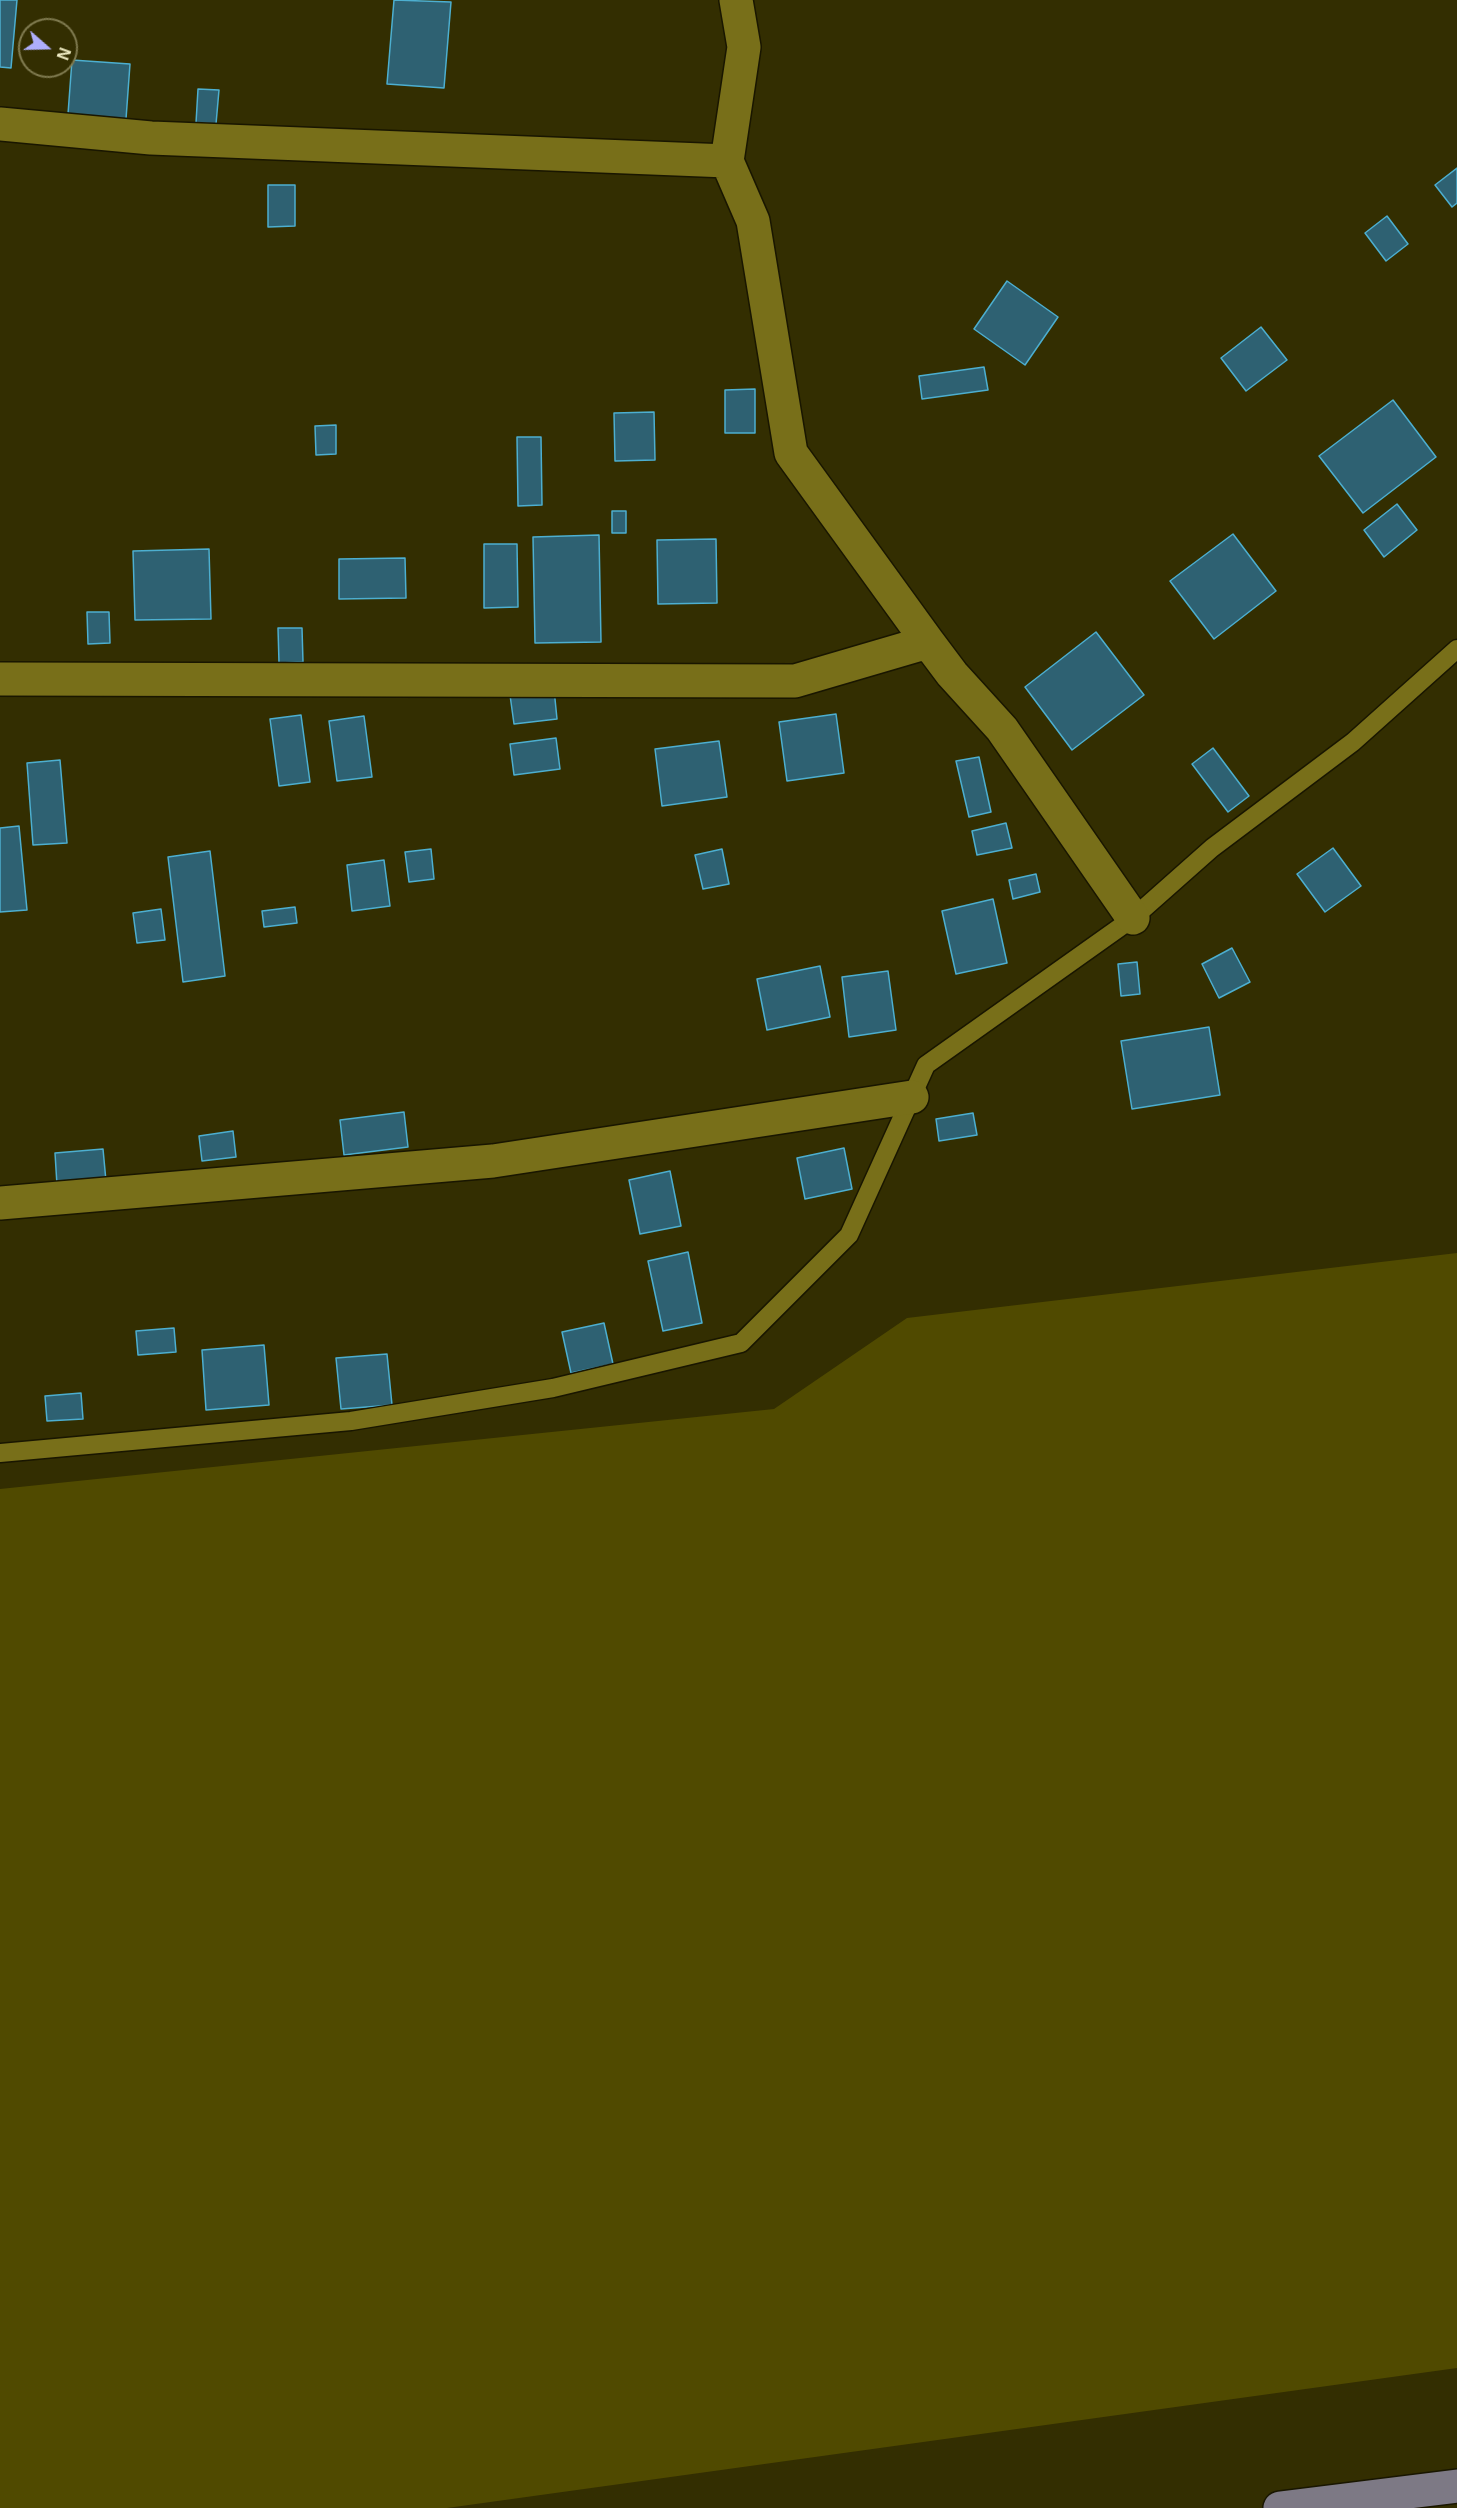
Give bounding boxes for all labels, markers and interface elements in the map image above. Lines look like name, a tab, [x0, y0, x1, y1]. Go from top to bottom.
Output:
north arrow	[18, 18, 78, 78]
text: N	[54, 45, 73, 62]

